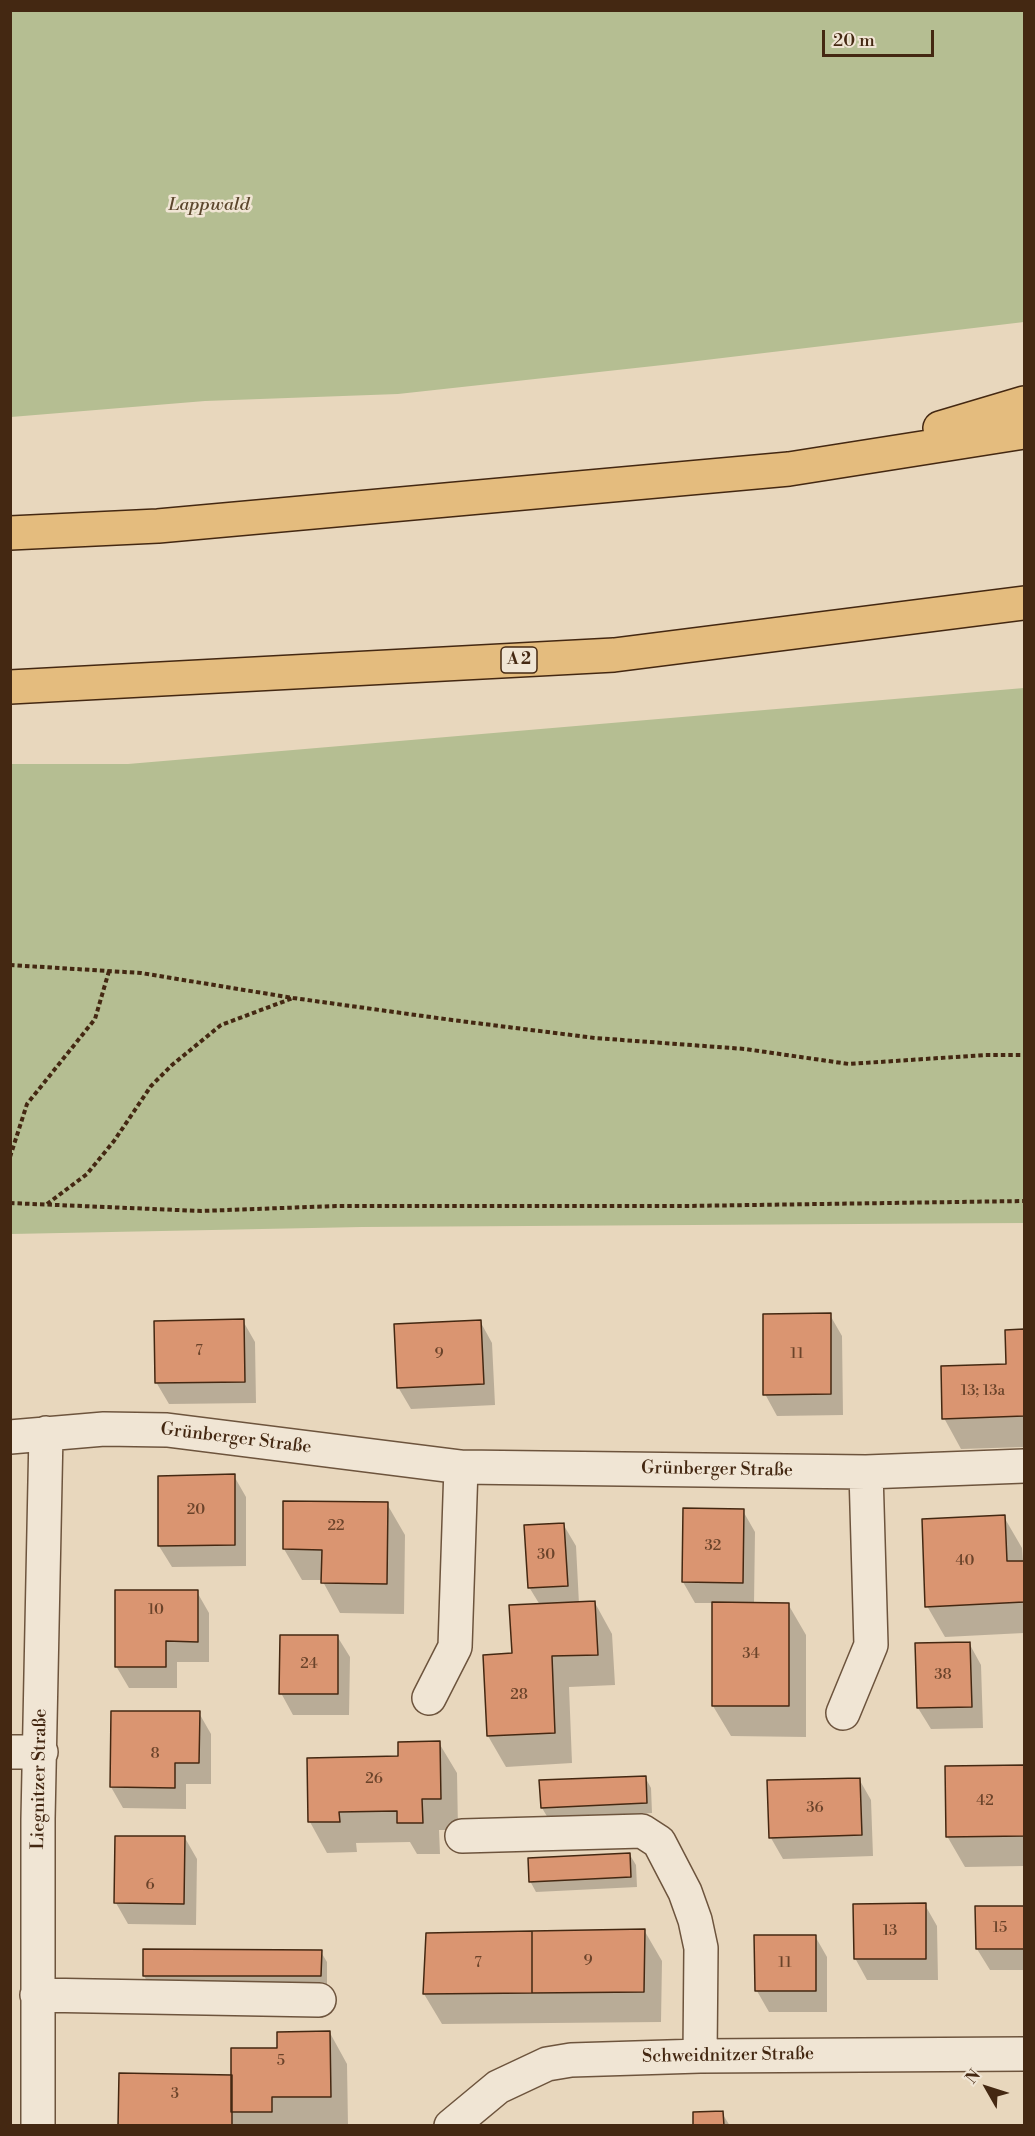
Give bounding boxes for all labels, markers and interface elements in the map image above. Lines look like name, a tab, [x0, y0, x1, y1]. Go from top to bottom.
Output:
scale bar	[825, 18, 938, 56]
text: 20 m	[833, 29, 875, 52]
park label: Lappwald	[168, 195, 250, 217]
road number: A 2	[501, 647, 537, 673]
house number: 7	[195, 1342, 203, 1360]
house number: 9	[434, 1345, 444, 1363]
house number: 11	[790, 1345, 804, 1363]
house number: 13; 13a	[961, 1382, 1005, 1400]
street label: Grünberger Straße	[159, 1419, 313, 1459]
street label: Grünberger Straße	[641, 1458, 793, 1482]
house number: 20	[187, 1501, 205, 1519]
house number: 22	[327, 1517, 345, 1535]
house number: 32	[705, 1537, 721, 1555]
house number: 30	[537, 1546, 555, 1564]
house number: 40	[956, 1552, 974, 1570]
house number: 10	[148, 1601, 164, 1619]
house number: 34	[742, 1645, 760, 1663]
house number: 24	[300, 1655, 318, 1673]
house number: 38	[934, 1666, 952, 1684]
house number: 28	[510, 1686, 528, 1704]
street label: Liegnitzer Straße	[28, 1708, 52, 1850]
house number: 8	[150, 1745, 160, 1763]
house number: 26	[365, 1770, 383, 1788]
house number: 42	[976, 1792, 994, 1810]
house number: 36	[806, 1799, 824, 1817]
house number: 6	[145, 1876, 155, 1894]
house number: 15	[993, 1919, 1007, 1937]
house number: 13	[883, 1922, 897, 1940]
house number: 9	[583, 1952, 593, 1970]
house number: 7	[474, 1954, 482, 1972]
house number: 11	[778, 1954, 792, 1972]
street label: Schweidnitzer Straße	[642, 2044, 814, 2068]
house number: 5	[277, 2052, 285, 2070]
north arrow	[957, 2058, 1017, 2118]
text: N	[961, 2065, 985, 2088]
house number: 3	[171, 2085, 179, 2103]

